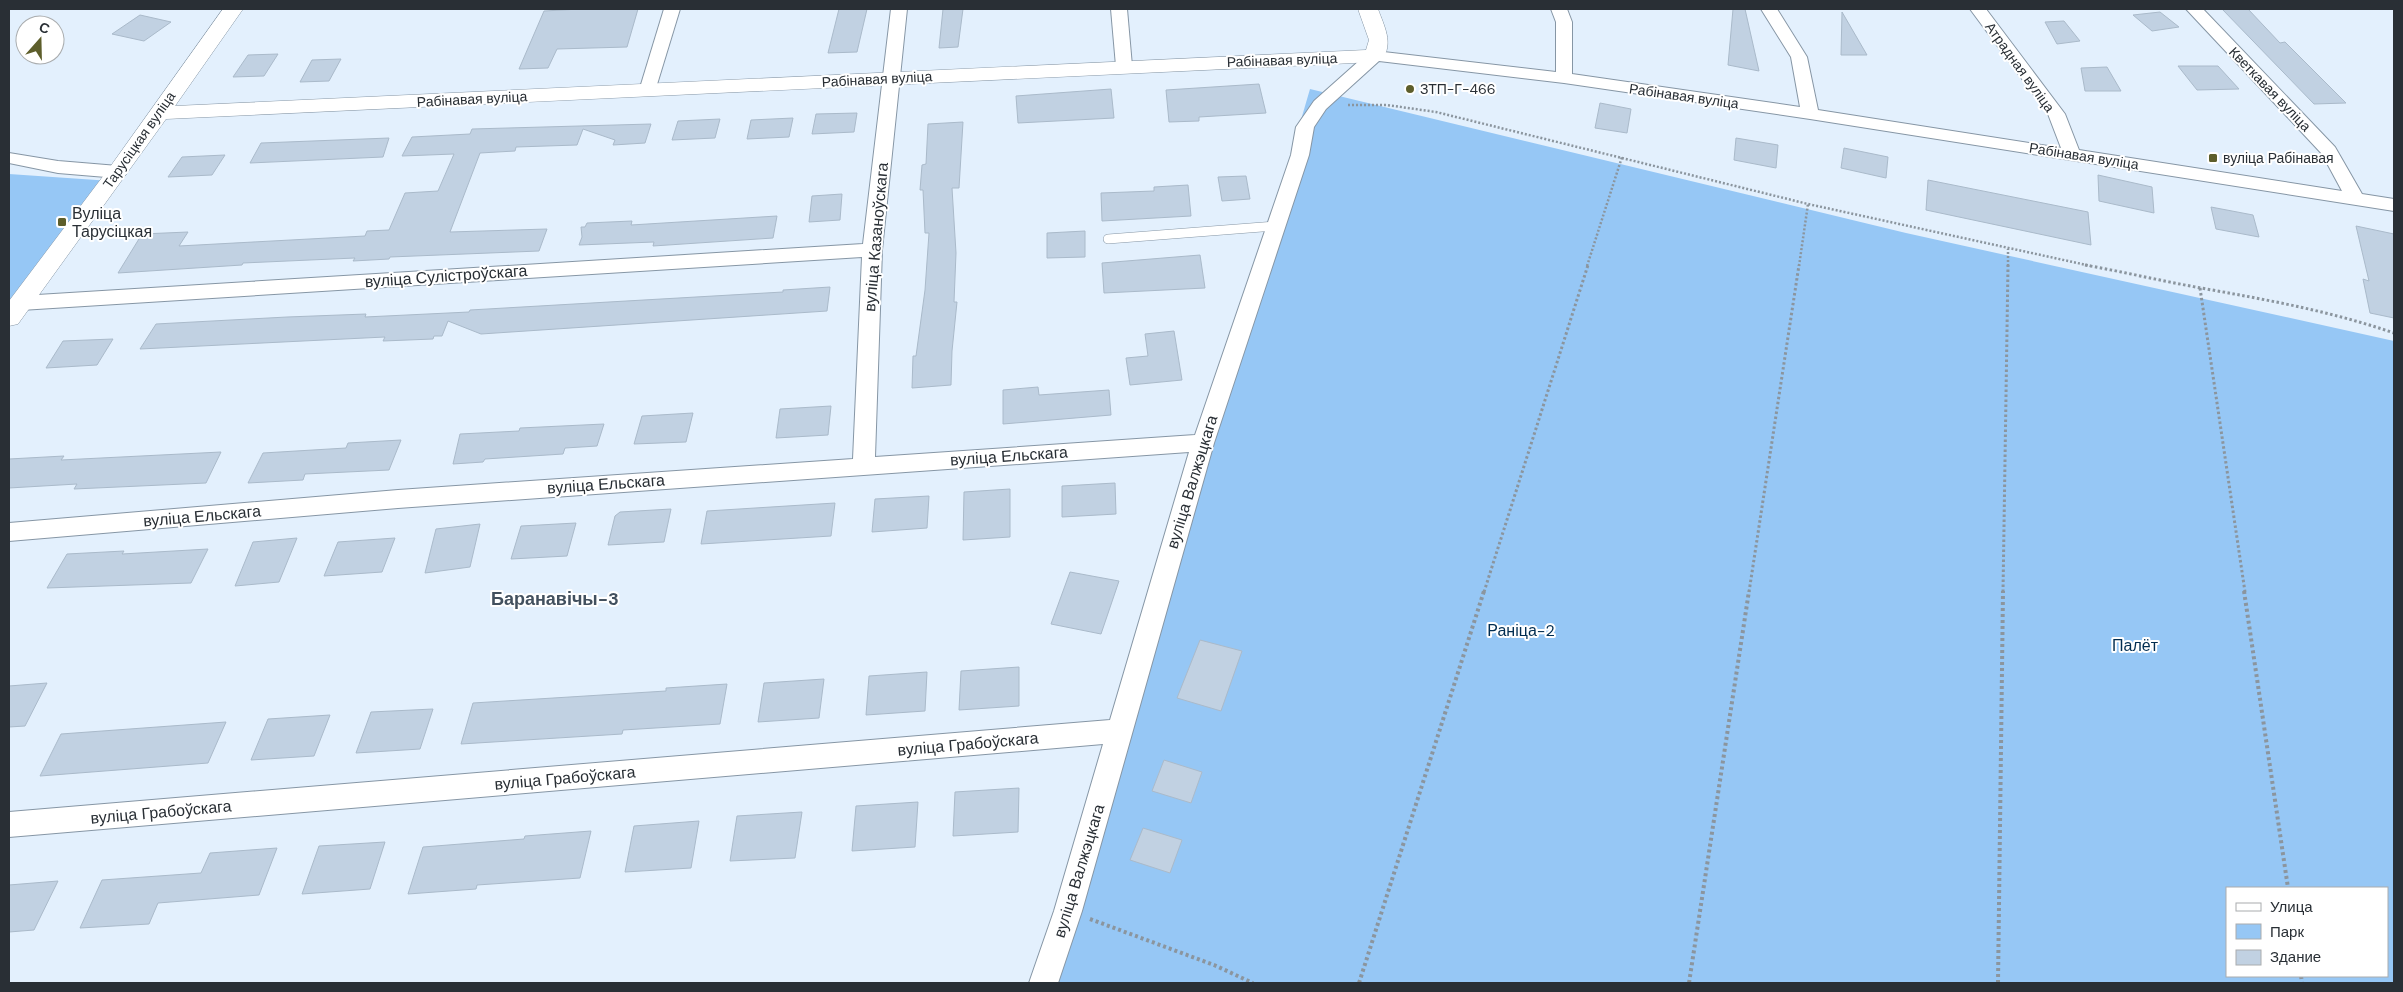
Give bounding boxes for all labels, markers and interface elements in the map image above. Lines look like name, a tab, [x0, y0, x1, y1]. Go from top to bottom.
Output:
north arrow	[15, 15, 65, 65]
text: С	[37, 18, 52, 38]
street label: Атрадная вуліца	[1981, 18, 2059, 116]
street label: Кветкавая вуліца	[2225, 43, 2315, 135]
street label: Рабінавая вуліца	[1226, 49, 1338, 71]
street label: Рабінавая вуліца	[821, 67, 933, 91]
street label: Рабінавая вуліца	[1628, 79, 1740, 113]
place label: ЗТП-Г-466	[1420, 80, 1496, 98]
marker: ЗТП-Г-466	[1404, 83, 1416, 95]
street label: Рабінавая вуліца	[416, 87, 528, 111]
street label: Тарусіцкая вуліца	[99, 88, 179, 192]
street label: Рабінавая вуліца	[2028, 138, 2140, 174]
place label: вуліца Рабінавая	[2223, 149, 2334, 167]
marker: вуліца Рабінавая	[2207, 152, 2219, 164]
street label: вуліца Казаноўскага	[859, 161, 893, 312]
place label: Вуліца Тарусіцкая	[72, 203, 152, 242]
marker: Вуліца Тарусіцкая	[56, 216, 68, 228]
street label: вуліца Сулістроўскага	[364, 260, 528, 292]
street label: вуліца Валжэцкага	[1162, 413, 1222, 551]
street label: вуліца Ельскага	[949, 441, 1069, 471]
street label: вуліца Ельскага	[546, 469, 666, 499]
street label: вуліца Ельскага	[142, 500, 262, 532]
district label: Баранавічы-3	[491, 587, 619, 611]
park label: Раніца-2	[1487, 620, 1555, 641]
park label: Палёт	[2112, 635, 2159, 656]
street label: вуліца Грабоўскага	[897, 727, 1039, 761]
street label: вуліца Грабоўскага	[494, 761, 636, 795]
street label: вуліца Грабоўскага	[90, 795, 232, 829]
street label: вуліца Валжэцкага	[1049, 802, 1109, 940]
legend	[2226, 887, 2388, 977]
text: Улица	[2270, 897, 2313, 917]
text: Парк	[2270, 922, 2304, 942]
text: Здание	[2270, 947, 2321, 967]

